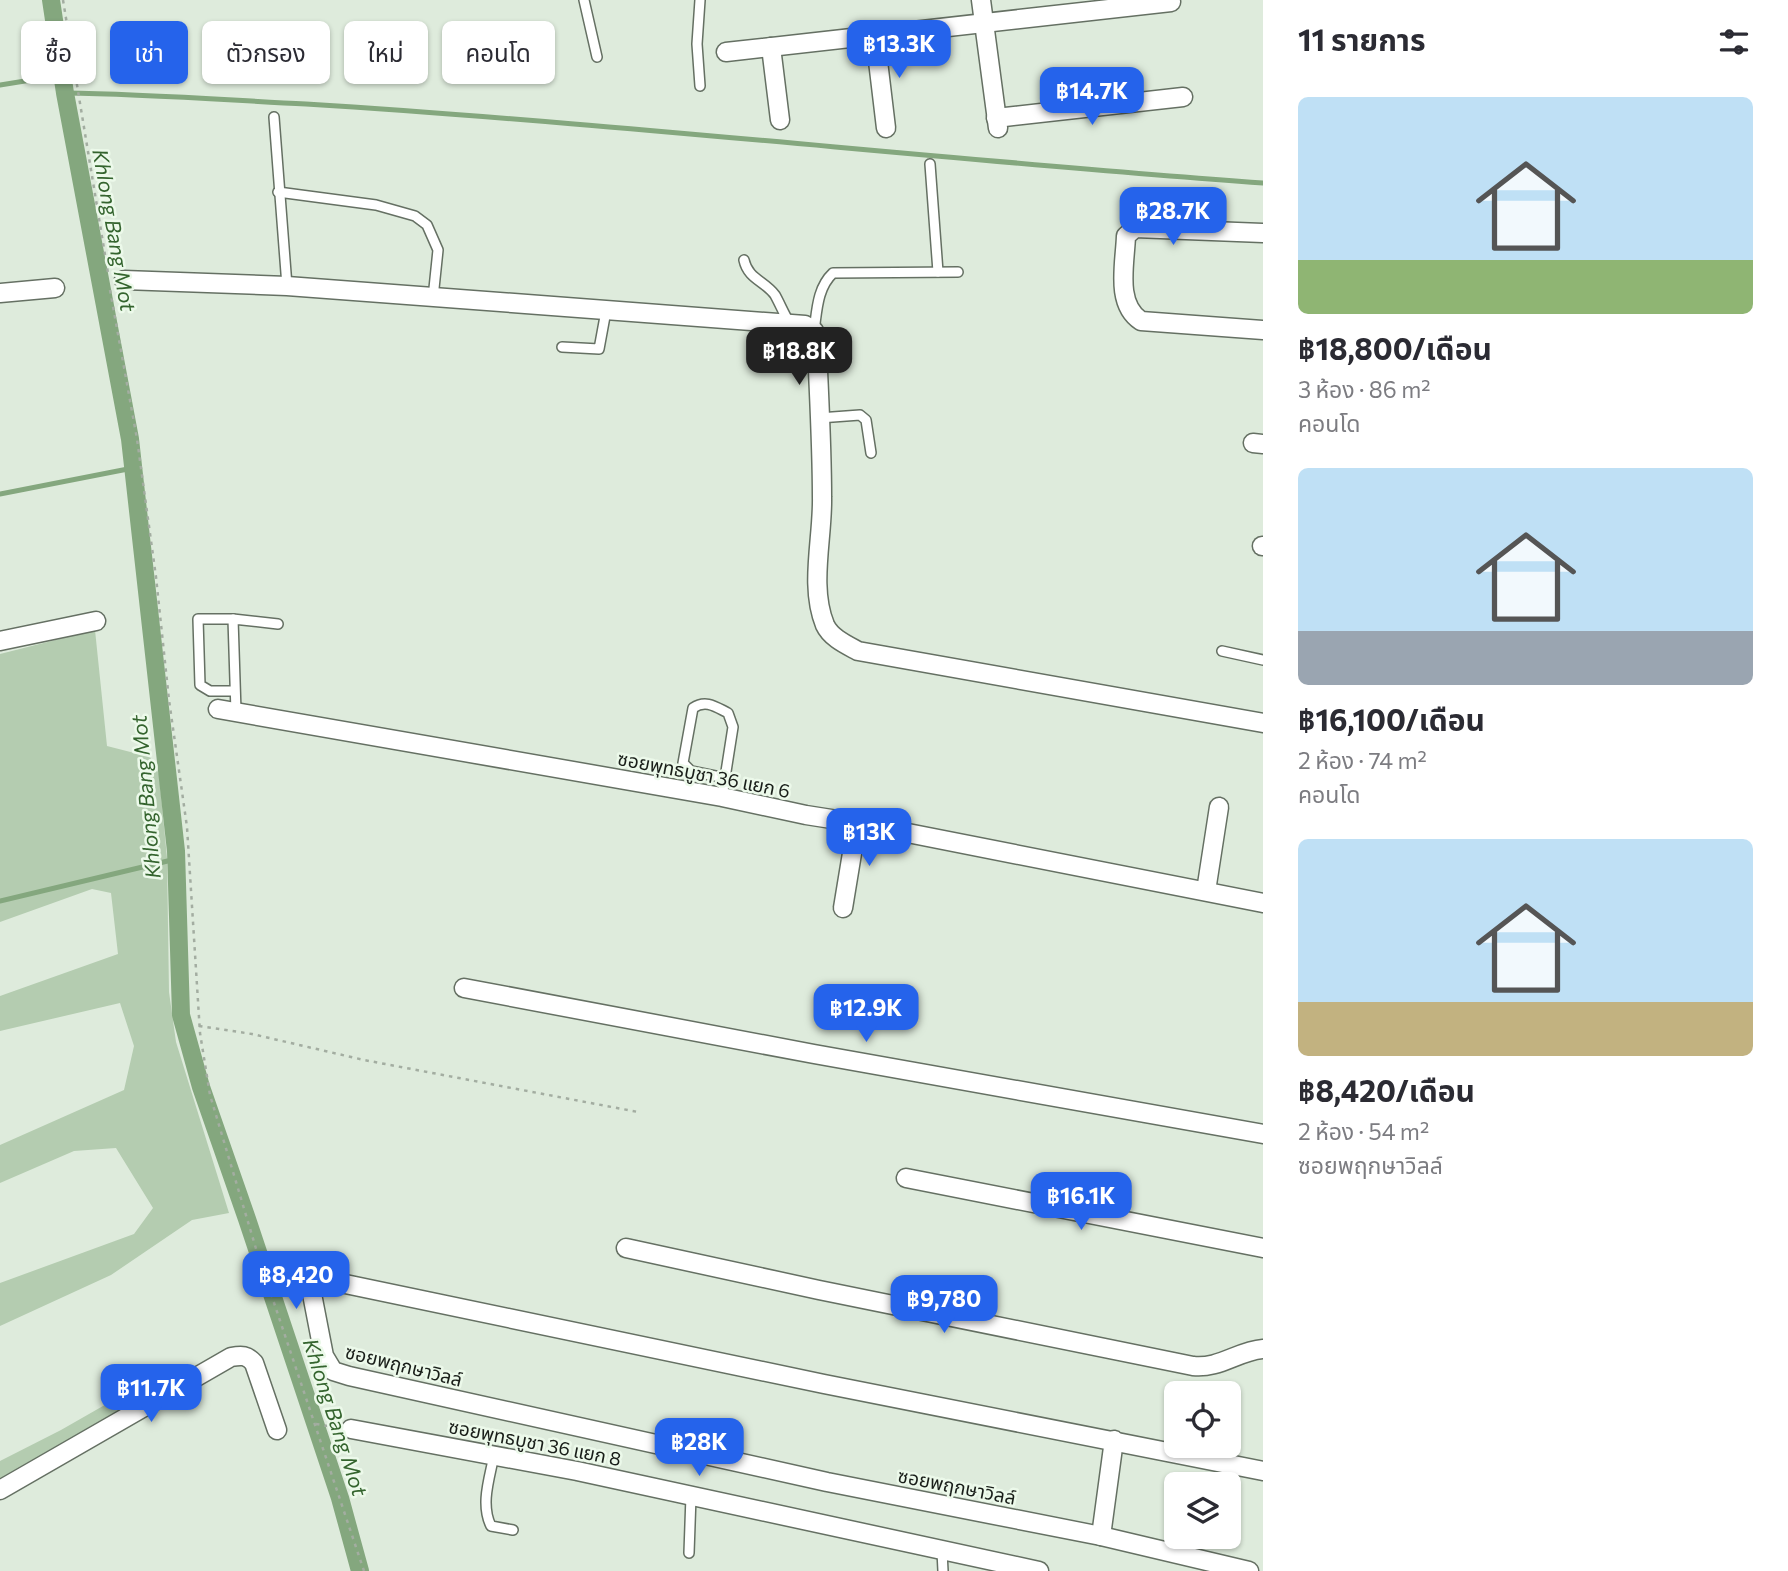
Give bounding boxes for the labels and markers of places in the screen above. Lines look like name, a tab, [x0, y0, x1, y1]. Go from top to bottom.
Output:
pin: ฿13.3K	[842, 20, 956, 80]
pin: ฿14.7K	[1035, 68, 1149, 127]
pin: ฿28.7K	[1116, 188, 1230, 247]
pin: ฿18.8K	[742, 328, 856, 387]
pin: ฿13K	[828, 808, 910, 868]
pin: ฿12.9K	[809, 984, 923, 1044]
pin: ฿16.1K	[1024, 1172, 1138, 1232]
pin: ฿8,420	[239, 1252, 353, 1311]
pin: ฿9,780	[887, 1276, 1001, 1335]
pin: ฿11.7K	[94, 1364, 208, 1424]
pin: ฿28K	[658, 1418, 740, 1478]

